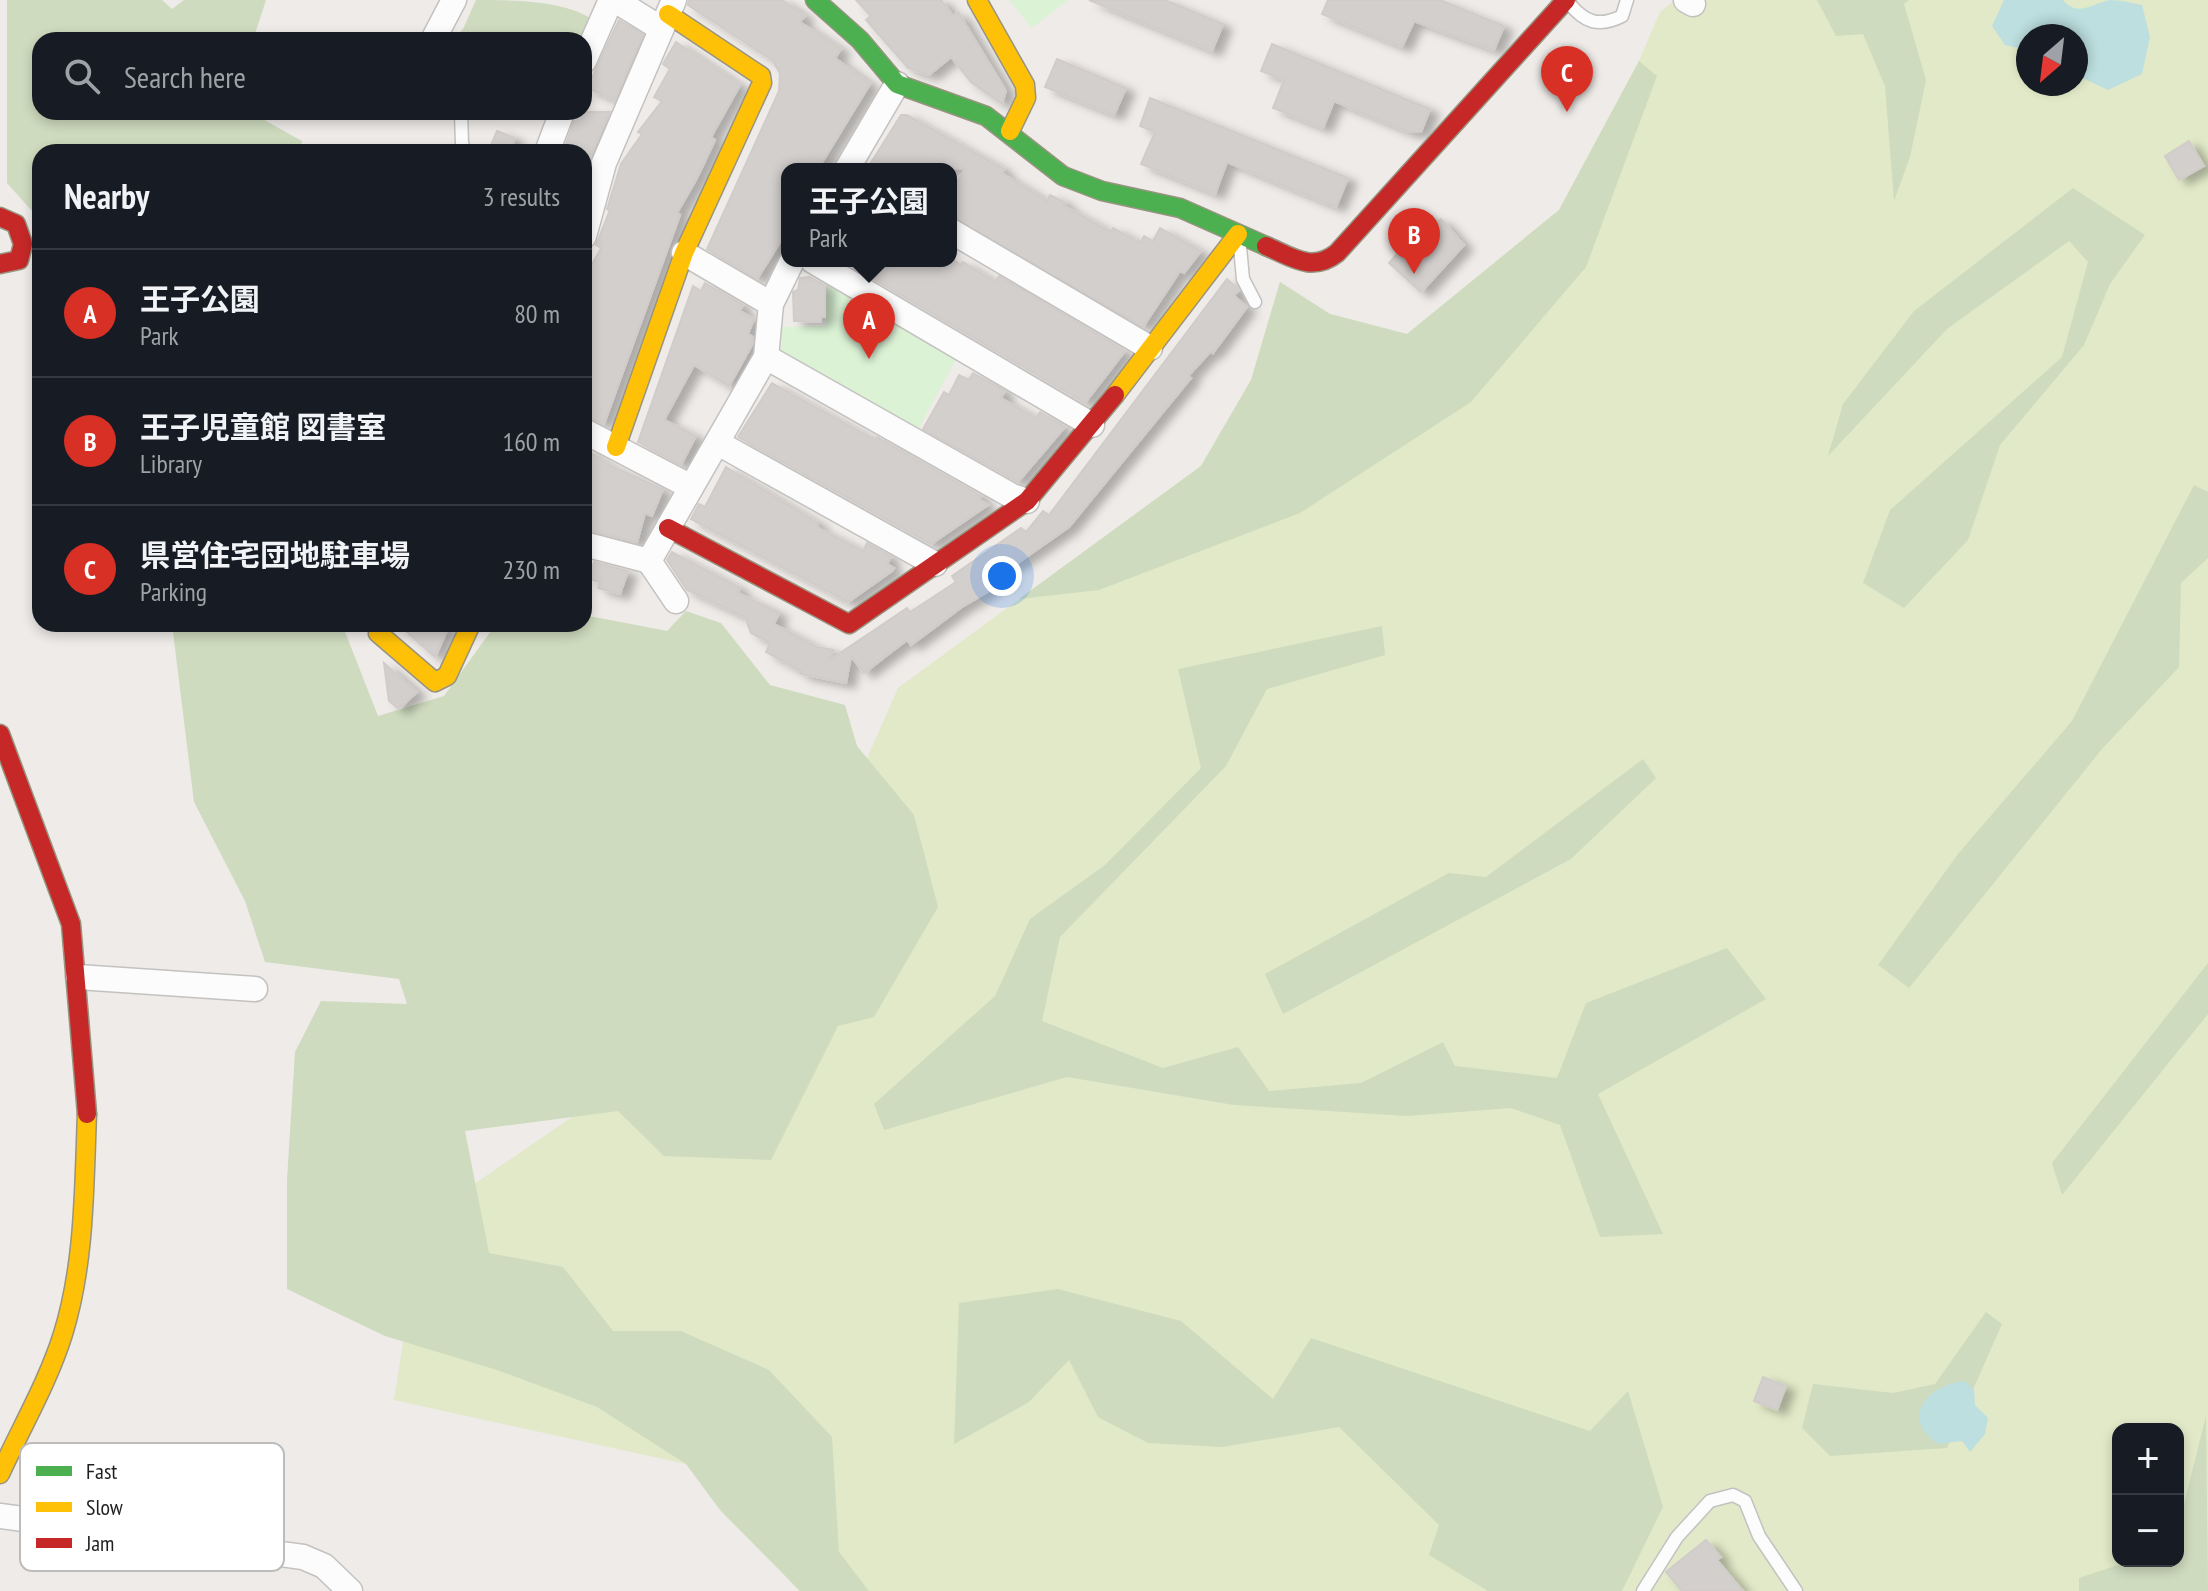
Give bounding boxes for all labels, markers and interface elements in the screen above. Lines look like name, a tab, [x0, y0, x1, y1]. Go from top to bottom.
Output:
north arrow	[2016, 24, 2088, 96]
search box	[32, 32, 592, 120]
pin: C	[1541, 46, 1593, 112]
icon: search	[60, 54, 104, 98]
text: Search here	[124, 57, 246, 96]
popup	[781, 163, 957, 267]
text: Nearby	[64, 174, 149, 218]
text: 3 results	[483, 180, 560, 213]
text: 王子公園	[809, 181, 929, 220]
pin: B	[1388, 208, 1440, 274]
text: Park	[809, 221, 848, 254]
text: 王子公園	[140, 279, 260, 318]
pin: A	[843, 293, 895, 359]
text: A	[83, 297, 97, 330]
text: 80 m	[514, 297, 560, 330]
text: Park	[140, 319, 179, 352]
text: 王子児童館 図書室	[140, 407, 386, 446]
text: B	[84, 425, 96, 458]
text: 160 m	[502, 425, 560, 458]
text: Library	[140, 447, 202, 480]
text: 県営住宅団地駐車場	[140, 535, 410, 574]
text: C	[84, 553, 96, 586]
text: 230 m	[502, 553, 560, 586]
your location	[982, 556, 1022, 596]
text: Parking	[140, 575, 207, 608]
map controls	[2112, 1423, 2184, 1567]
button: +	[2112, 1423, 2184, 1495]
legend	[20, 1443, 284, 1571]
text: Fast	[86, 1457, 117, 1485]
text: Slow	[86, 1493, 123, 1521]
button: −	[2112, 1495, 2184, 1567]
text: Jam	[85, 1529, 114, 1557]

